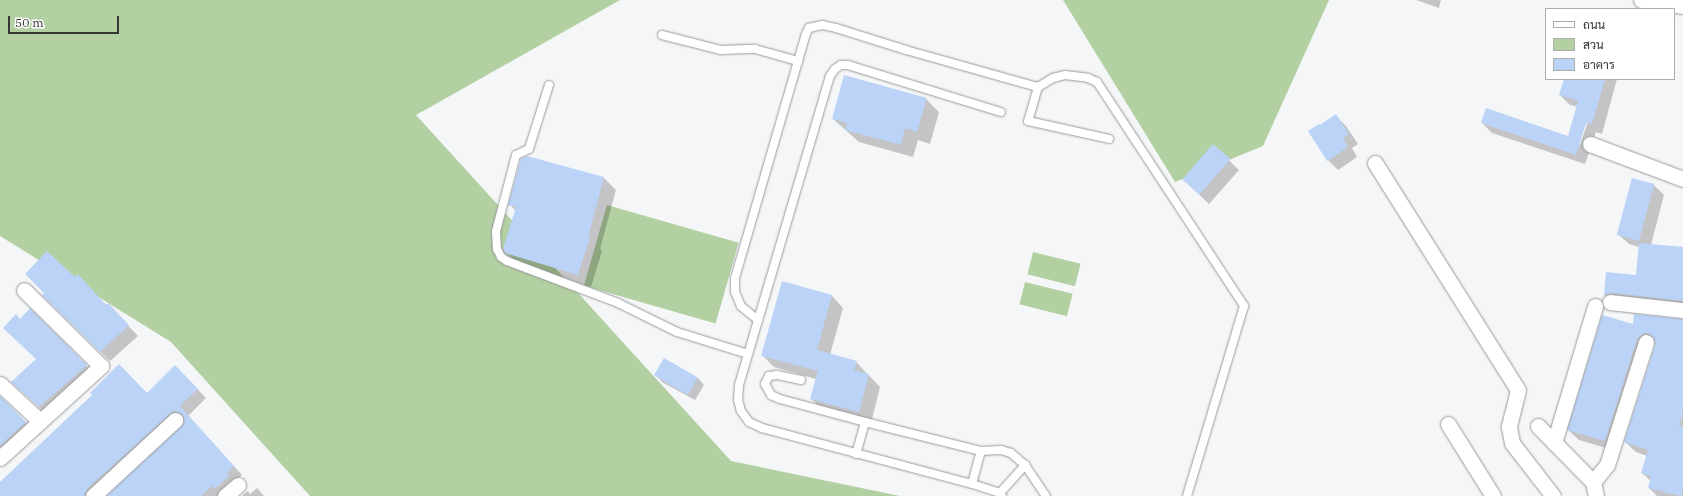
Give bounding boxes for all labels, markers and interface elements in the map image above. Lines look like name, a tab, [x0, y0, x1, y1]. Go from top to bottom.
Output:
scale bar	[10, 8, 121, 34]
legend	[1545, 8, 1675, 80]
text: 50 m	[15, 15, 44, 30]
text: ถนน	[1583, 17, 1605, 32]
text: สวน	[1583, 37, 1604, 52]
text: อาคาร	[1583, 57, 1615, 72]

